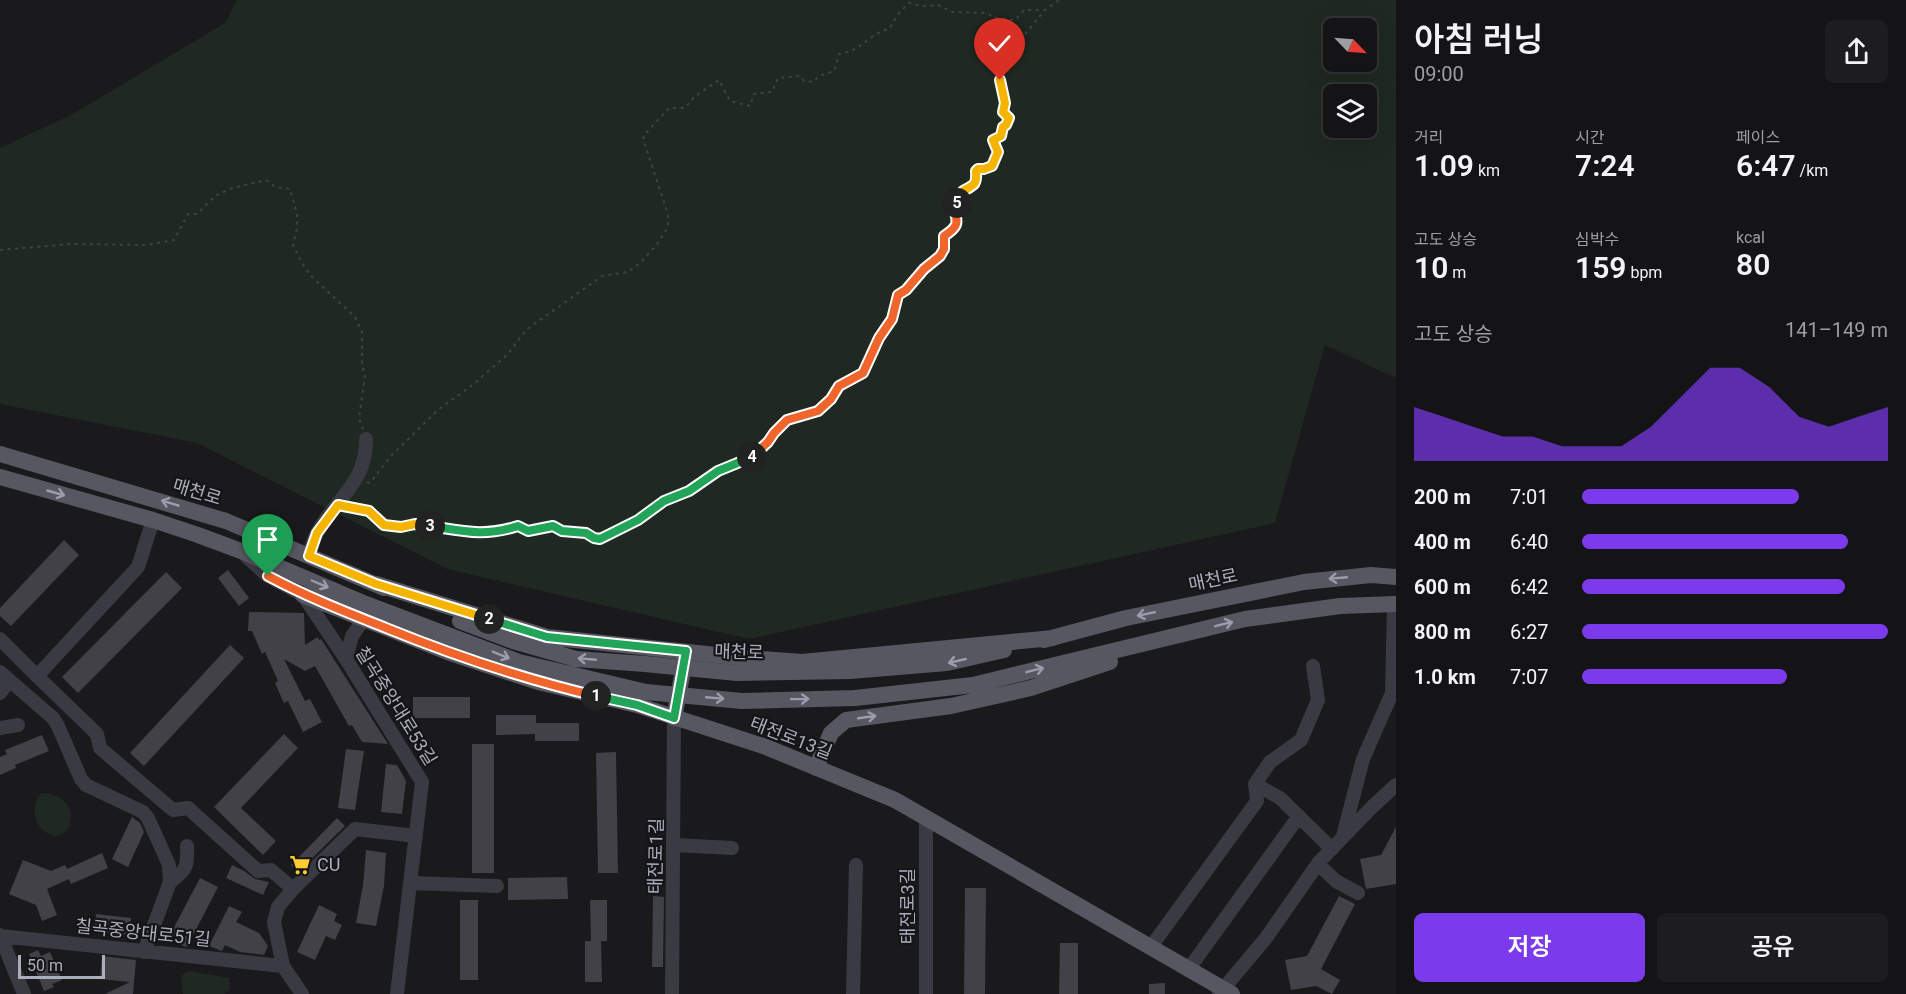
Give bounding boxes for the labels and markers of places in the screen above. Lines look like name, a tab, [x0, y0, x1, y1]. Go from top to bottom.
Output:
pin	[974, 18, 1025, 80]
pin: 5	[942, 188, 972, 218]
pin: 4	[737, 442, 767, 472]
pin: 3	[415, 511, 445, 541]
pin	[242, 514, 293, 576]
pin: 2	[474, 604, 504, 634]
pin: 1	[581, 681, 611, 711]
supermarket icon: CU	[288, 853, 312, 877]
place label: CU	[317, 854, 340, 875]

